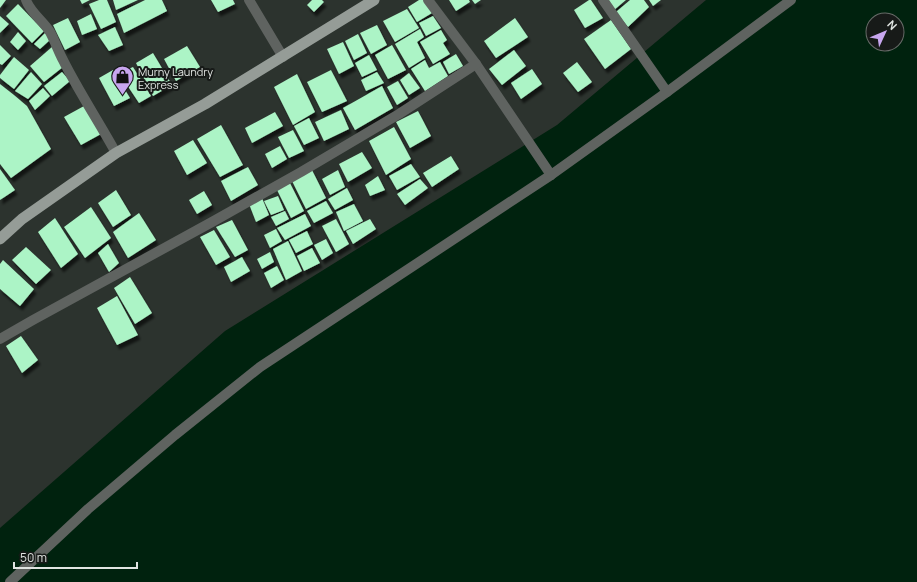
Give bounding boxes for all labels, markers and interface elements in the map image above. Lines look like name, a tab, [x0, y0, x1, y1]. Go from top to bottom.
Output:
north arrow	[865, 12, 905, 52]
text: N	[884, 17, 901, 33]
shop icon: Murny Laundry Express	[109, 64, 135, 97]
place label: Murny Laundry Express	[138, 64, 213, 92]
scale bar	[14, 544, 137, 570]
text: 50 m	[20, 549, 47, 566]

